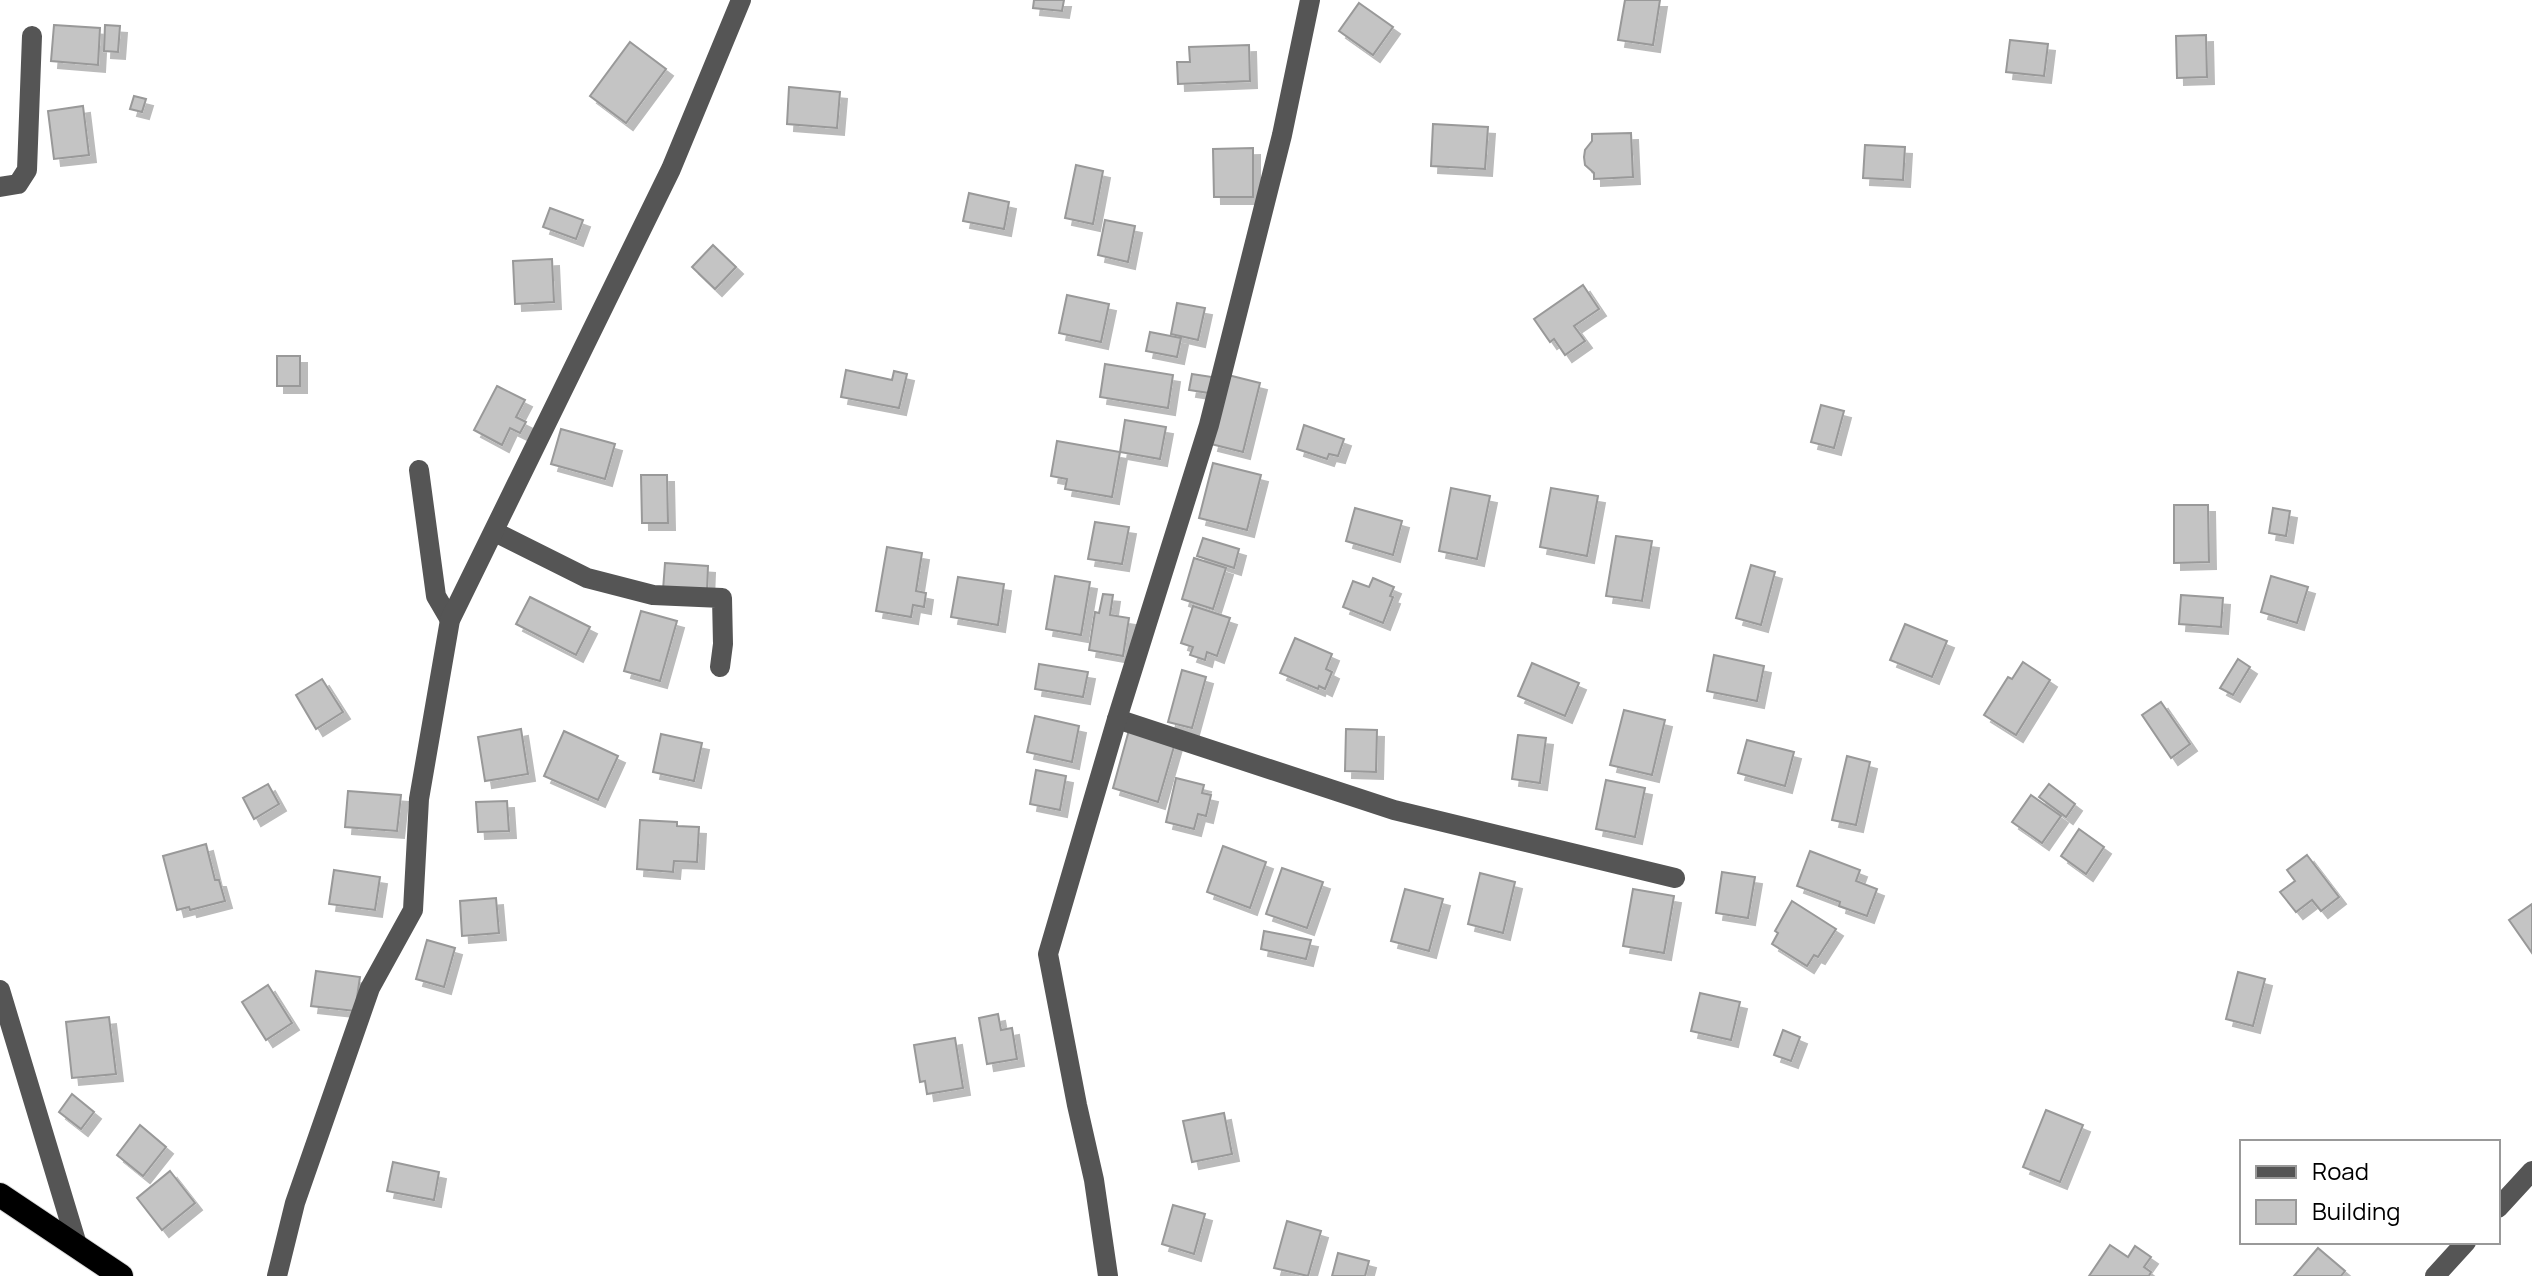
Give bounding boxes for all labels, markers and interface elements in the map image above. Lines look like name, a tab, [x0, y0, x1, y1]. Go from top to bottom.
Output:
legend	[2240, 1140, 2500, 1244]
text: Road	[2312, 1154, 2369, 1187]
text: Building	[2312, 1194, 2400, 1227]

